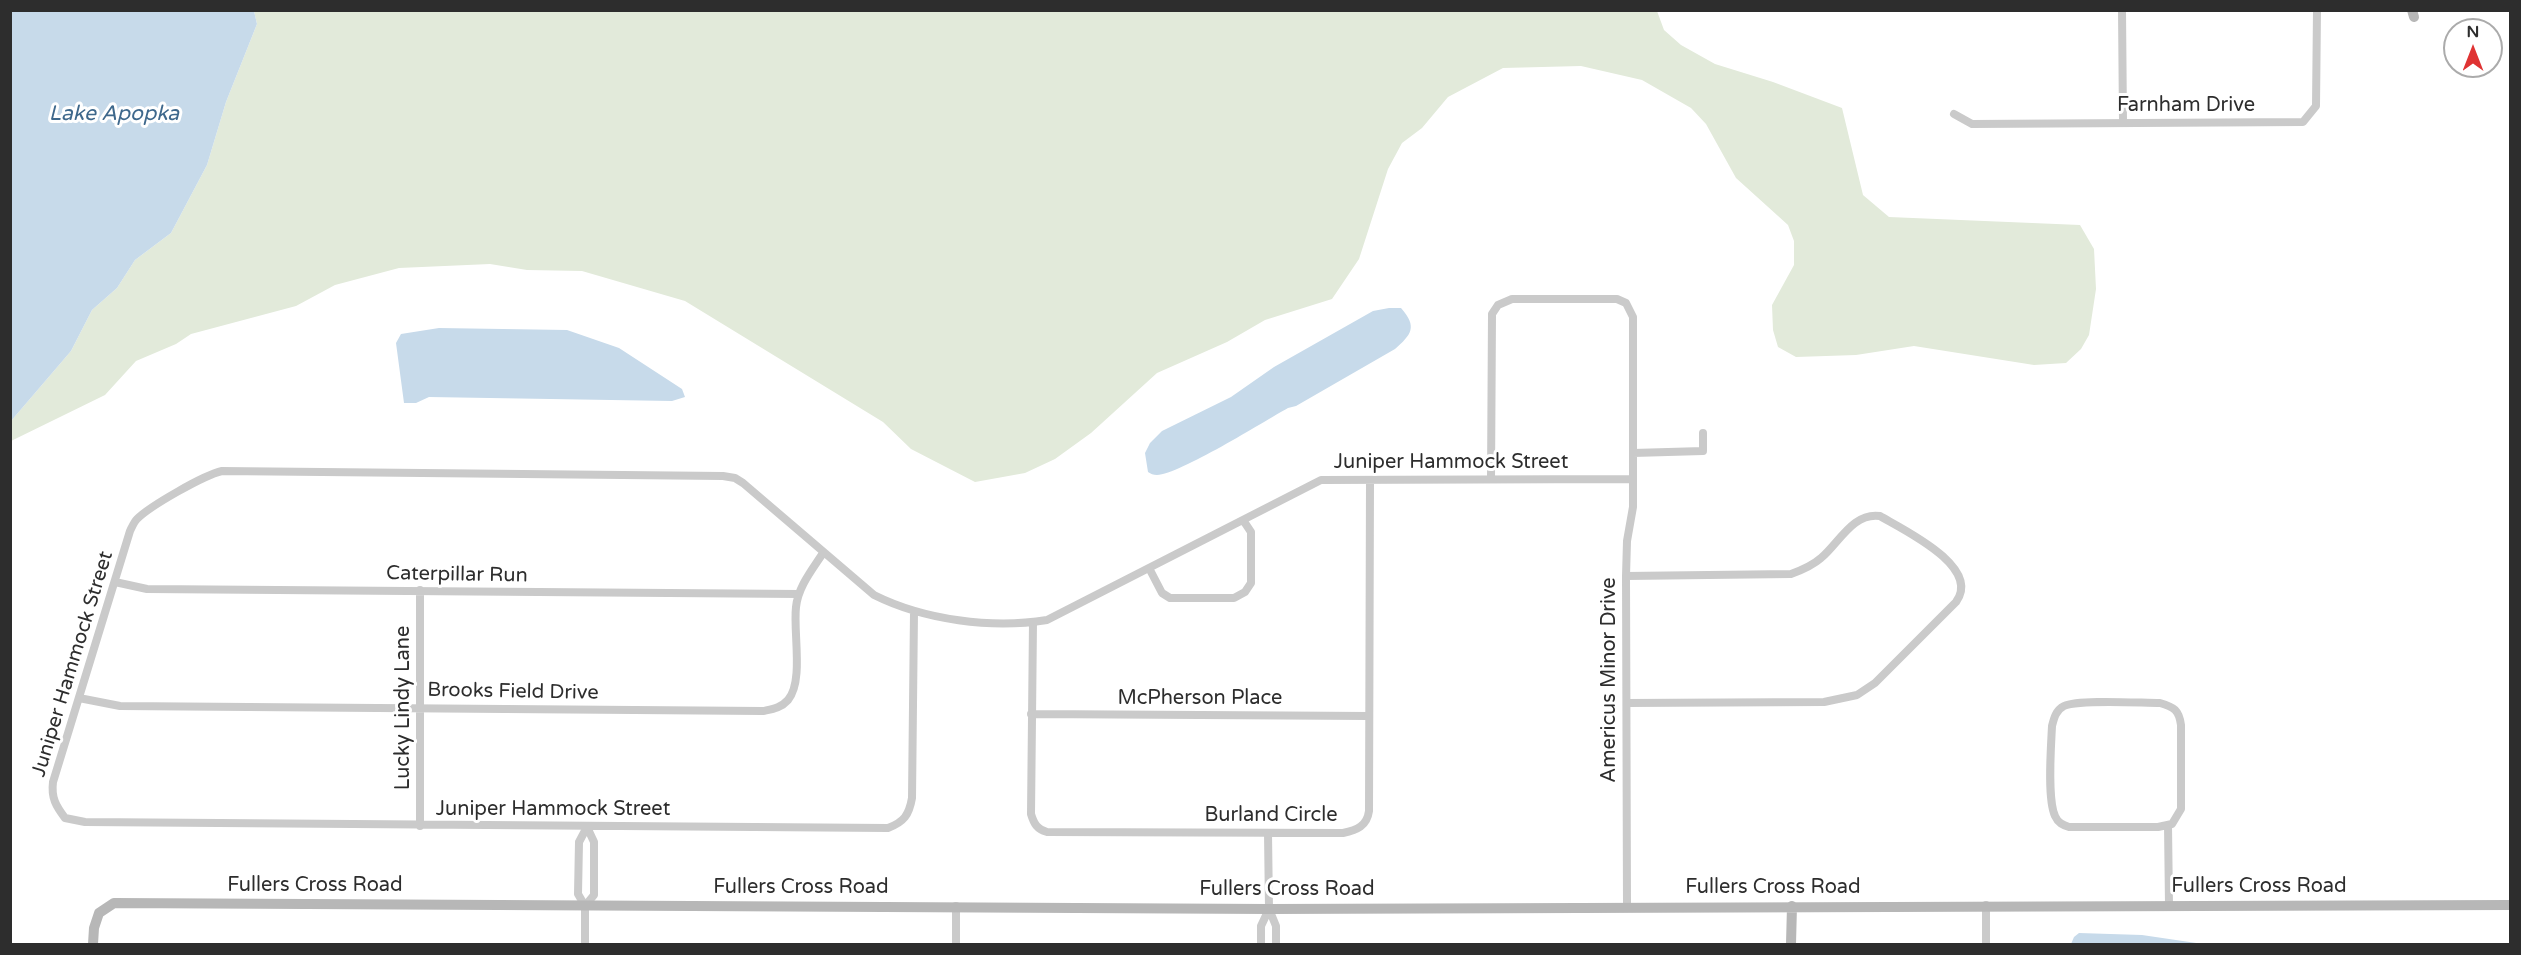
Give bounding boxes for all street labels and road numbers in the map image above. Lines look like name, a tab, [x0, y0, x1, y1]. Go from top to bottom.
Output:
street label: Farnham Drive	[2117, 94, 2255, 118]
street label: Juniper Hammock Street	[1334, 451, 1568, 475]
street label: Juniper Hammock Street	[27, 548, 119, 780]
street label: Caterpillar Run	[386, 562, 528, 588]
street label: Americus Minor Drive	[1598, 577, 1622, 783]
street label: Lucky Lindy Lane	[392, 626, 416, 790]
street label: Brooks Field Drive	[427, 679, 599, 705]
street label: McPherson Place	[1118, 687, 1282, 711]
street label: Juniper Hammock Street	[436, 798, 670, 822]
street label: Burland Circle	[1205, 804, 1337, 828]
street label: Fullers Cross Road	[227, 874, 403, 898]
street label: Fullers Cross Road	[2171, 875, 2347, 899]
street label: Fullers Cross Road	[713, 876, 889, 900]
street label: Fullers Cross Road	[1685, 876, 1861, 900]
street label: Fullers Cross Road	[1199, 878, 1375, 902]

